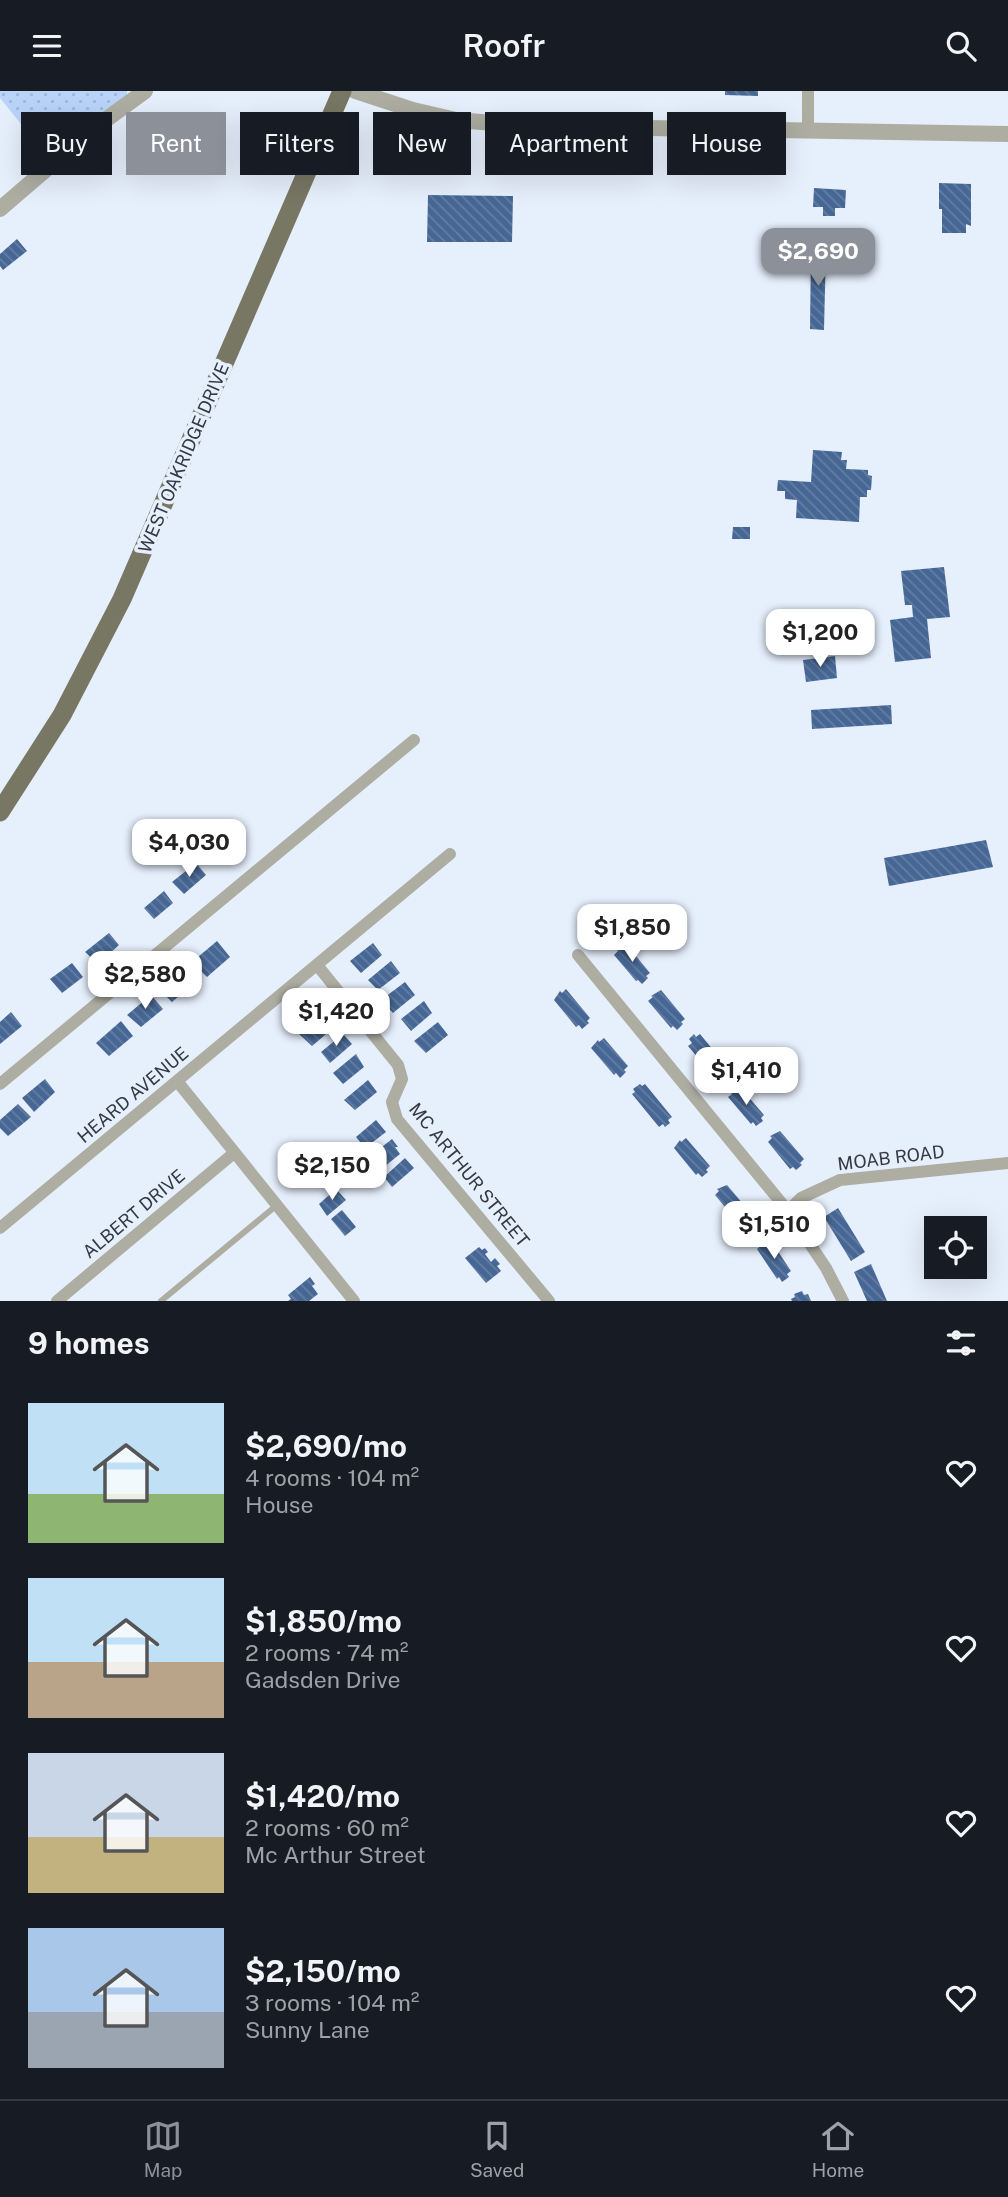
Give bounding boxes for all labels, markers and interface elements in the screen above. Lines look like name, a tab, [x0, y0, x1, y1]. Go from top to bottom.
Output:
icon: menu	[28, 27, 66, 65]
text: Roofr	[463, 27, 546, 64]
icon: search	[942, 27, 980, 65]
chip: Buy	[21, 112, 112, 175]
chip: Rent	[126, 112, 226, 175]
chip: Filters	[240, 112, 359, 175]
chip: New	[373, 112, 471, 175]
chip: Apartment	[485, 112, 653, 175]
chip: House	[667, 112, 786, 175]
pin: $2,690	[761, 229, 875, 288]
text: $2,690	[777, 237, 859, 264]
street label: WEST OAKRIDGE DRIVE	[134, 360, 233, 556]
pin: $1,200	[763, 609, 877, 669]
text: $1,200	[782, 618, 858, 645]
pin: $4,030	[132, 819, 246, 879]
text: $4,030	[148, 828, 230, 855]
pin: $1,850	[575, 905, 689, 964]
text: $1,850	[593, 913, 671, 940]
pin: $2,580	[88, 951, 202, 1011]
text: $2,580	[104, 960, 186, 987]
pin: $1,420	[279, 989, 393, 1048]
text: $1,420	[298, 997, 374, 1024]
street label: HEARD AVENUE	[73, 1042, 192, 1147]
pin: $1,410	[689, 1047, 803, 1107]
text: $1,410	[710, 1056, 782, 1083]
street label: MC ARTHUR STREET	[405, 1098, 534, 1251]
street label: MOAB ROAD	[836, 1141, 946, 1174]
pin: $2,150	[275, 1143, 389, 1202]
text: $2,150	[294, 1151, 370, 1178]
street label: ALBERT DRIVE	[78, 1165, 189, 1262]
pin: $1,510	[717, 1201, 831, 1261]
text: $1,510	[738, 1210, 810, 1237]
map controls	[924, 1216, 987, 1279]
button: locate	[924, 1216, 987, 1279]
icon: filters	[942, 1324, 980, 1362]
text: 9 homes	[28, 1325, 150, 1361]
text: $2,690/mo	[245, 1428, 407, 1464]
icon: home	[84, 1431, 168, 1515]
icon: heart	[942, 1454, 980, 1492]
text: 4 rooms · 104 m²	[245, 1464, 419, 1491]
text: House	[245, 1491, 313, 1518]
text: $1,850/mo	[245, 1603, 402, 1639]
icon: home	[84, 1606, 168, 1690]
icon: heart	[942, 1629, 980, 1667]
text: 2 rooms · 74 m²	[245, 1639, 408, 1666]
text: Gadsden Drive	[245, 1666, 401, 1693]
text: $1,420/mo	[245, 1778, 400, 1814]
icon: home	[84, 1781, 168, 1865]
icon: heart	[942, 1804, 980, 1842]
text: 2 rooms · 60 m²	[245, 1814, 409, 1841]
text: Mc Arthur Street	[245, 1841, 426, 1868]
text: $2,150/mo	[245, 1953, 401, 1989]
icon: home	[84, 1956, 168, 2040]
icon: heart	[942, 1979, 980, 2017]
text: 3 rooms · 104 m²	[245, 1989, 419, 2016]
text: Sunny Lane	[245, 2016, 370, 2043]
tab: Map	[144, 2117, 182, 2181]
tab: Saved	[470, 2117, 524, 2181]
tab: Home	[812, 2117, 864, 2181]

